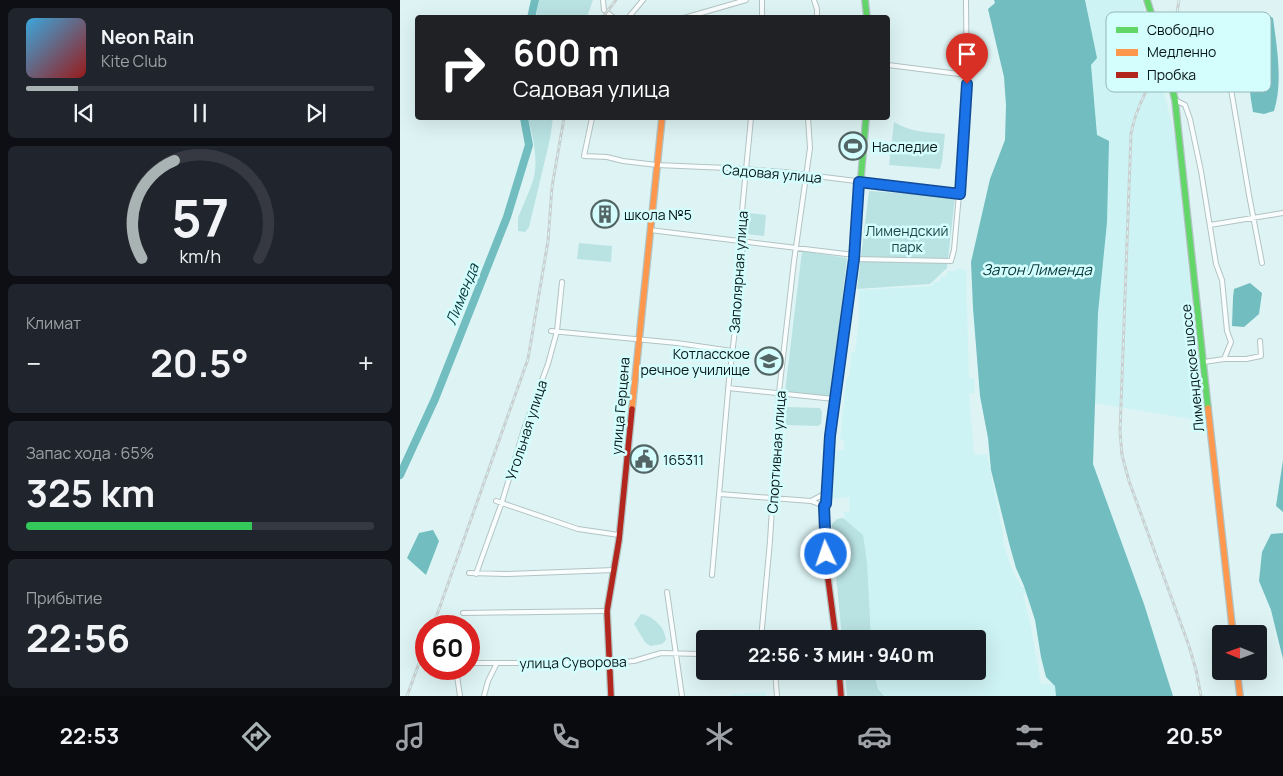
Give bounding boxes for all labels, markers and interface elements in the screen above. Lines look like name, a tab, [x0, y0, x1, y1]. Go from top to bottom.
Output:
legend	[1106, 12, 1271, 92]
text: Свободно	[1147, 20, 1214, 39]
text: Neon Rain	[101, 24, 194, 50]
text: 600 m	[513, 29, 619, 77]
pin	[946, 33, 988, 84]
icon: right	[430, 35, 495, 100]
icon: arrive	[953, 40, 981, 68]
text: Медленно	[1147, 42, 1216, 61]
text: Kite Club	[101, 50, 167, 72]
text: Пробка	[1147, 65, 1196, 84]
text: Садовая улица	[513, 74, 670, 104]
icon: previous	[70, 99, 98, 127]
icon: pause	[186, 99, 214, 127]
icon: next	[302, 99, 330, 127]
sports icon: Наследие	[838, 131, 868, 161]
place label: Наследие	[872, 137, 938, 156]
street label: Садовая улица	[721, 159, 823, 187]
text: 57	[171, 182, 229, 253]
building icon: школа №5	[590, 199, 620, 229]
place label: школа №5	[624, 205, 692, 224]
street label: Заполярная улица	[724, 210, 752, 334]
park label: Лимендский парк	[866, 221, 948, 256]
text: km/h	[179, 244, 221, 268]
water label: Затон Лименда	[982, 259, 1093, 280]
water label: Лименда	[440, 260, 484, 328]
street label: Лимендское шоссе	[1176, 303, 1208, 433]
text: Климат	[26, 312, 81, 334]
text: 20.5°	[150, 336, 249, 388]
text: −	[26, 344, 41, 382]
text: +	[358, 344, 374, 382]
place label: Котласское речное училище	[640, 344, 750, 379]
school or university icon: Котласское речное училище	[754, 346, 784, 376]
street label: улица Герцена	[606, 356, 634, 456]
street label: Угольная улица	[501, 377, 551, 483]
street label: Спортивная улица	[762, 390, 790, 514]
text: Запас хода · 65%	[26, 442, 154, 464]
public building icon: 165311	[629, 444, 659, 474]
place label: 165311	[663, 450, 704, 469]
text: 325 km	[26, 466, 155, 518]
position arrow	[799, 527, 851, 579]
text: Прибытие	[26, 587, 102, 609]
text: 22:56	[26, 611, 130, 663]
speed limit sign: 60	[415, 615, 480, 680]
north arrow	[1212, 625, 1268, 680]
map controls	[1212, 625, 1267, 680]
text: 22:56 · 3 мин · 940 m	[748, 642, 934, 668]
street label: улица Суворова	[519, 652, 627, 672]
icon: directions	[239, 719, 274, 754]
icon: music	[393, 719, 428, 754]
icon: phone	[548, 719, 583, 754]
icon: climate	[702, 719, 737, 754]
icon: car	[857, 719, 892, 754]
icon: filters	[1012, 719, 1047, 754]
text: 22:53	[60, 721, 119, 751]
text: 20.5°	[1166, 721, 1223, 751]

